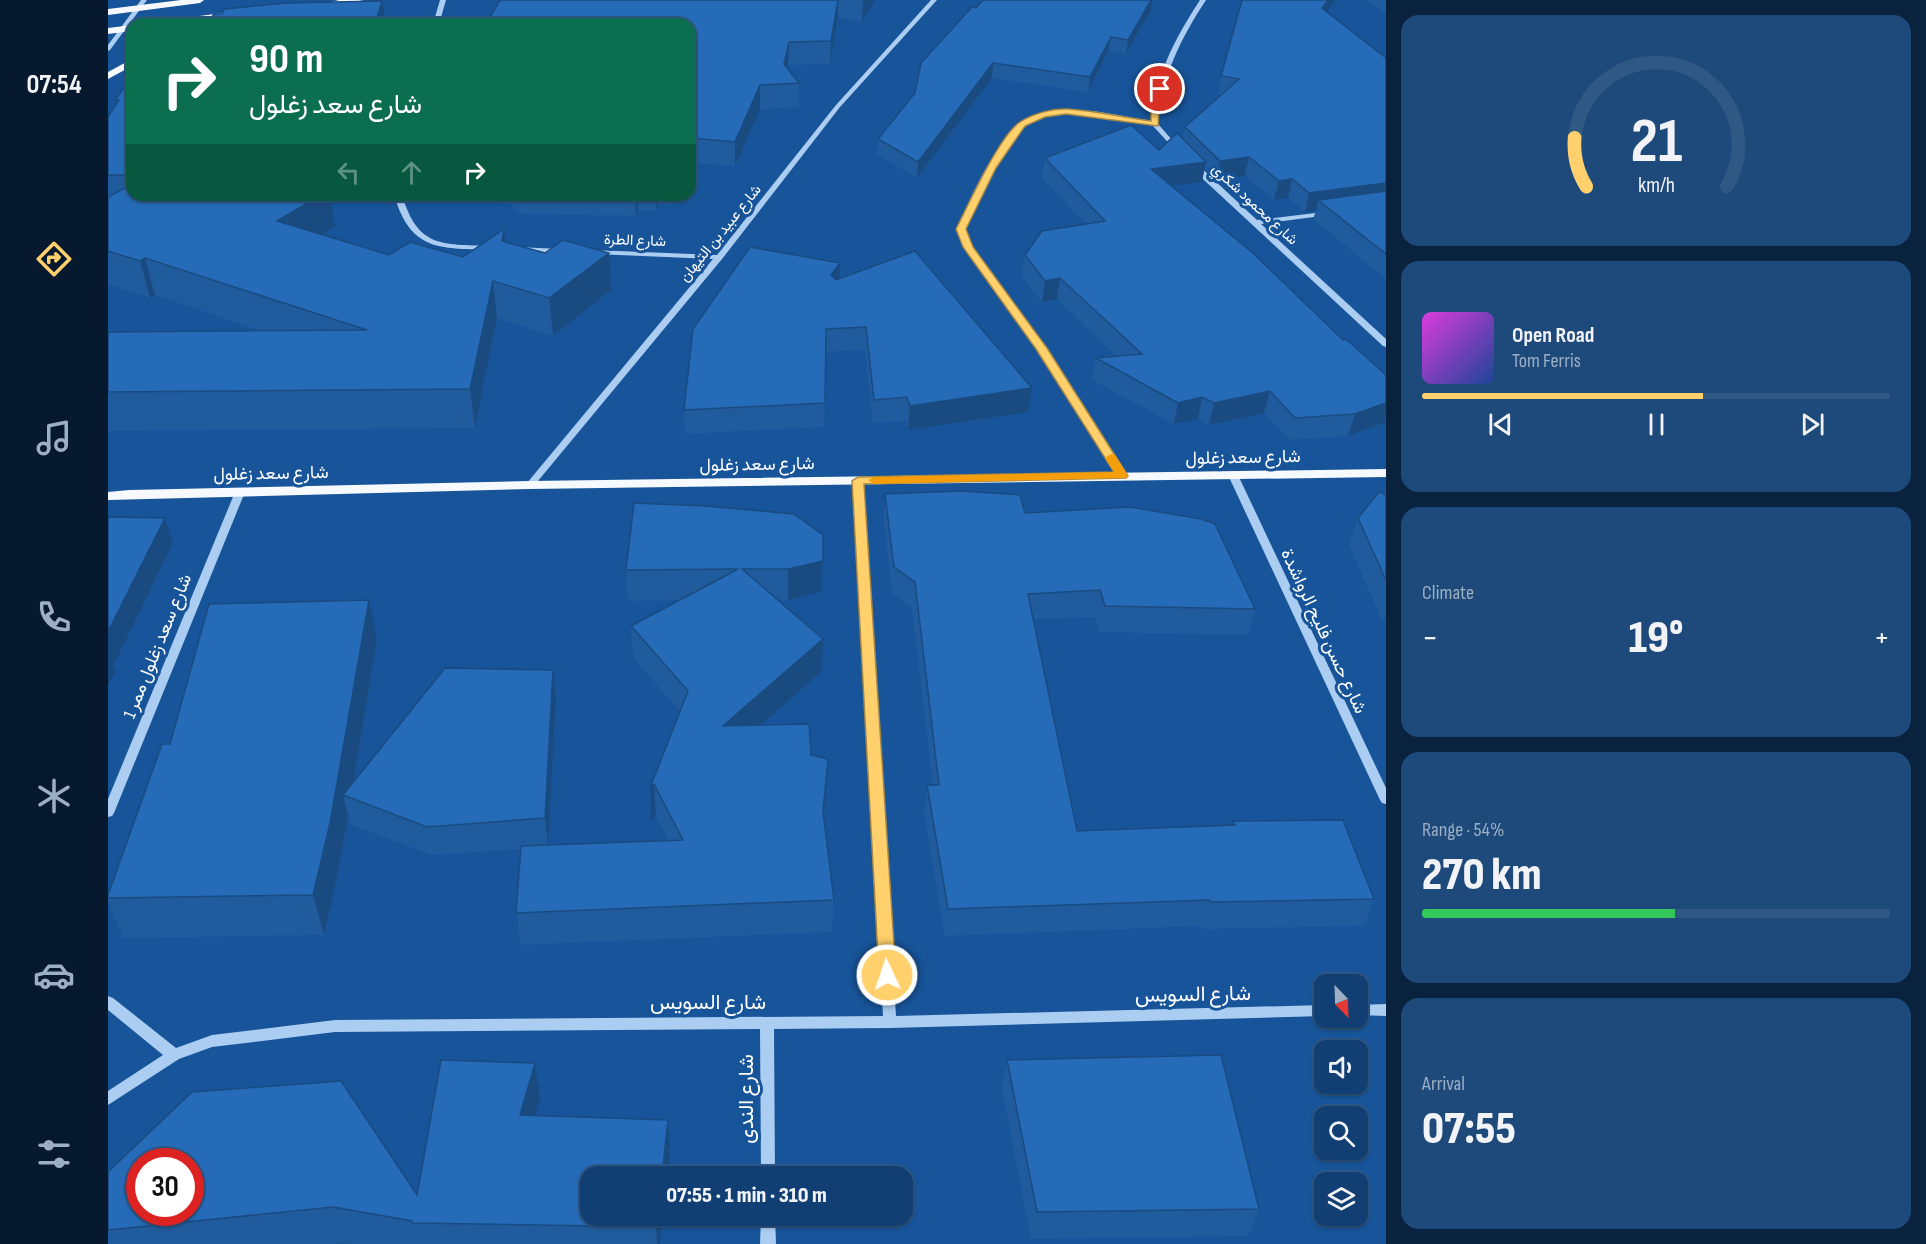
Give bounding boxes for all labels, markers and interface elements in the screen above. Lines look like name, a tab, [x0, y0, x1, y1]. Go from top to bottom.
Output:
text: 90 m	[249, 34, 323, 85]
icon: right	[150, 42, 228, 120]
pin	[1134, 63, 1185, 114]
text: 07:54	[27, 69, 81, 101]
icon: arrive	[1143, 72, 1176, 105]
text: شارع سعد زغلول	[249, 89, 422, 121]
text: 21	[1630, 106, 1682, 181]
icon: left	[332, 156, 365, 189]
icon: ahead	[395, 156, 428, 189]
icon: right	[458, 156, 491, 189]
street label: شارع محمود شكري	[1205, 159, 1302, 252]
text: km/h	[1637, 174, 1675, 199]
street label: شارع عبيد بن التيهان	[675, 181, 766, 287]
street label: شارع الطرة	[604, 230, 667, 252]
icon: directions	[33, 238, 75, 280]
text: Open Road	[1512, 322, 1594, 349]
text: Tom Ferris	[1512, 349, 1581, 373]
icon: previous	[1484, 408, 1517, 441]
icon: pause	[1640, 408, 1673, 441]
icon: next	[1796, 408, 1829, 441]
icon: music	[33, 417, 75, 459]
street label: شارع سعد زغلول	[1185, 446, 1301, 470]
street label: شارع سعد زغلول	[699, 453, 815, 477]
street label: شارع سعد زغلول	[213, 462, 329, 486]
street label: شارع حسن فليح الرواشدة	[1275, 546, 1371, 717]
street label: شارع سعد زغلول ممر 1	[119, 571, 197, 722]
text: Climate	[1422, 581, 1474, 605]
icon: phone	[33, 596, 75, 638]
text: 19°	[1629, 611, 1683, 666]
text: −	[1422, 618, 1438, 658]
text: +	[1874, 618, 1890, 658]
icon: climate	[33, 775, 75, 817]
text: Range · 54%	[1422, 818, 1504, 842]
text: 270 km	[1422, 848, 1541, 903]
position arrow	[855, 943, 919, 1007]
icon: car	[33, 954, 75, 996]
north arrow	[1314, 974, 1368, 1028]
map controls	[1314, 974, 1368, 1226]
street label: شارع السويس	[1135, 981, 1251, 1009]
street label: شارع السويس	[650, 990, 766, 1016]
button: sound	[1314, 1040, 1368, 1094]
street label: شارع الندى	[734, 1054, 760, 1144]
text: Arrival	[1422, 1072, 1465, 1096]
text: 07:55	[1422, 1102, 1516, 1157]
button: search	[1314, 1106, 1368, 1160]
icon: filters	[33, 1133, 75, 1175]
speed limit sign: 30	[126, 1148, 204, 1226]
button: layers	[1314, 1172, 1368, 1226]
text: 07:55 · 1 min · 310 m	[666, 1182, 827, 1209]

